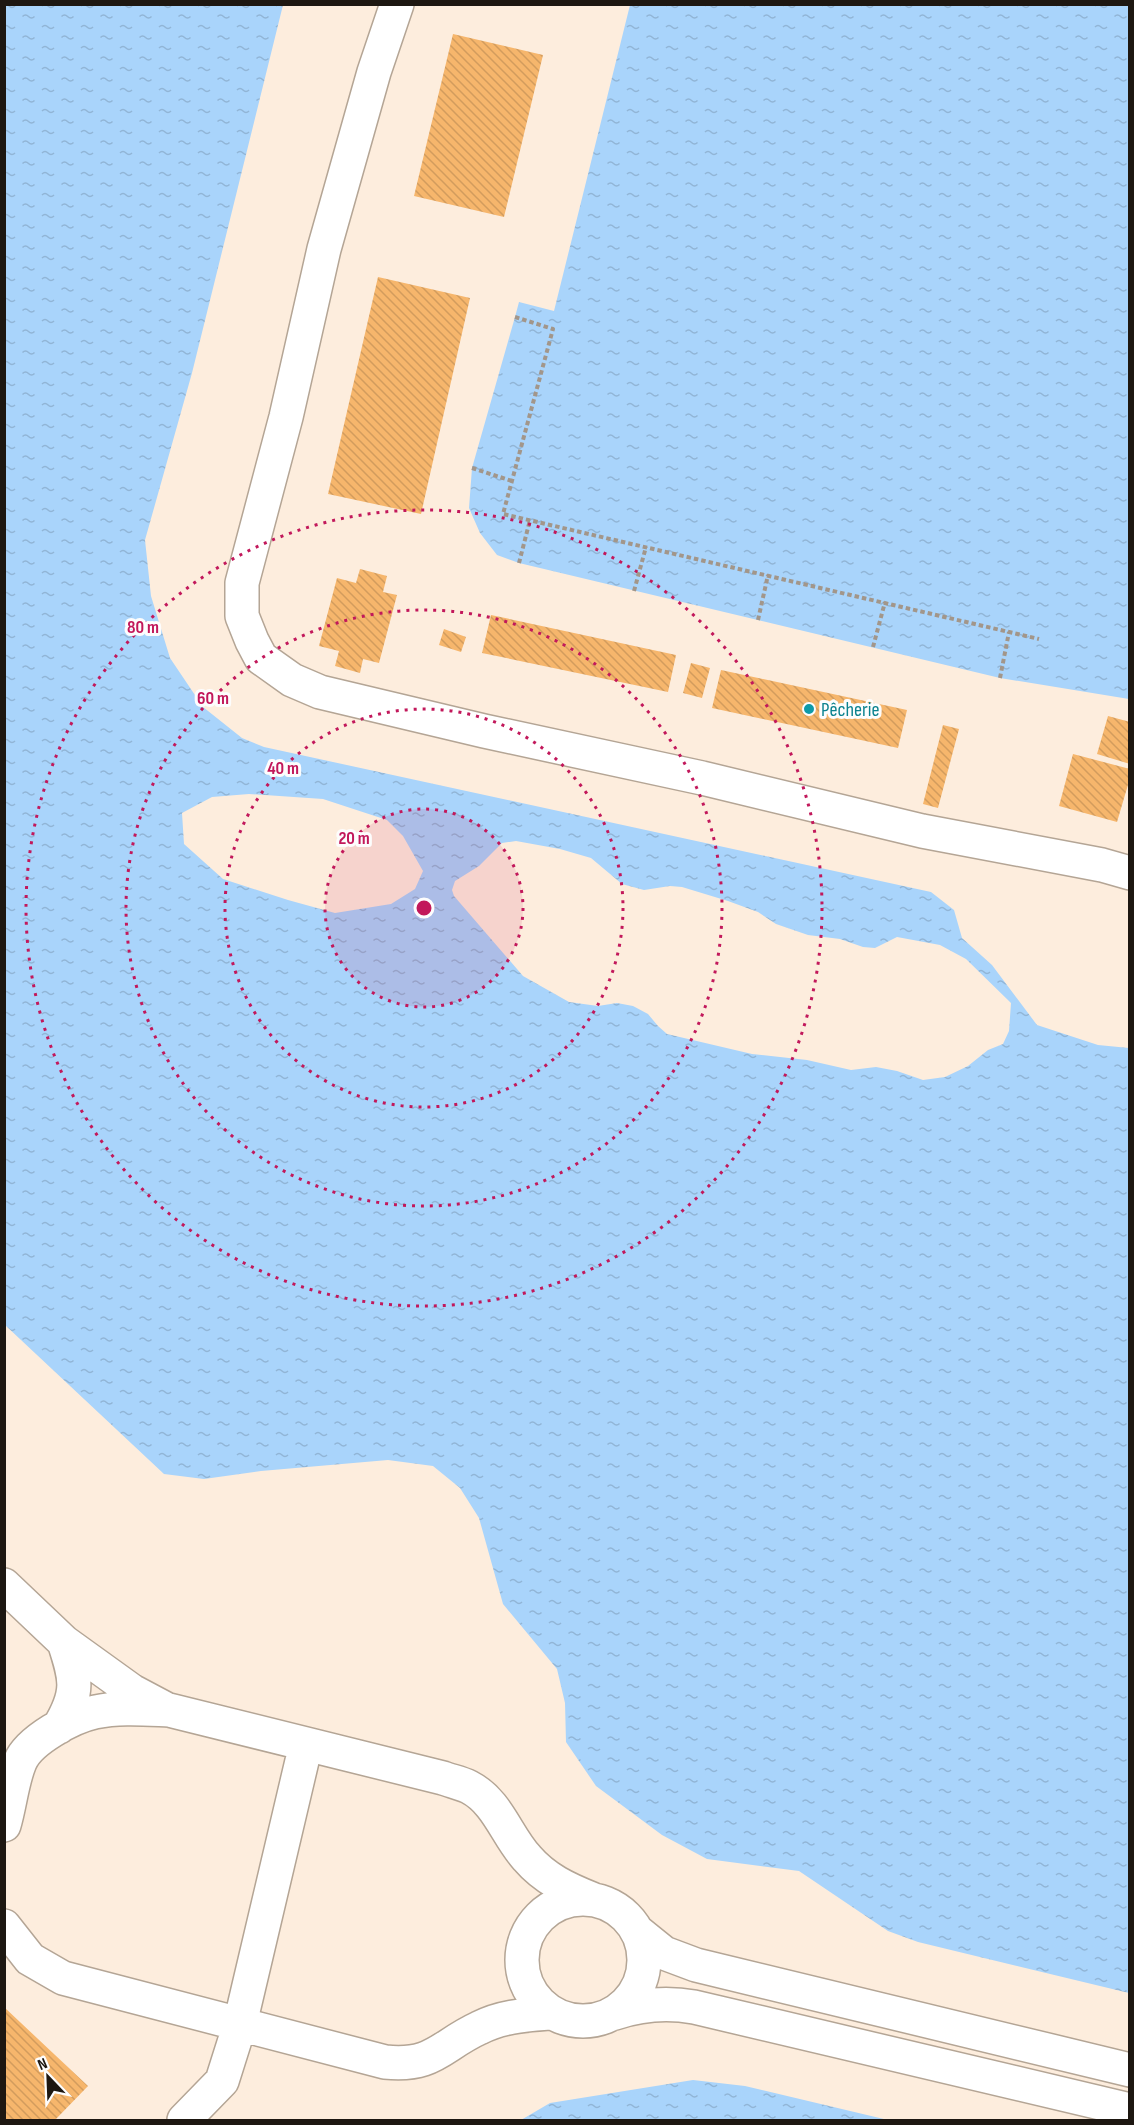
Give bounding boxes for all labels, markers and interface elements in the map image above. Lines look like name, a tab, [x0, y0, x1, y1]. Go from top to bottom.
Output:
text: 80 m	[127, 617, 159, 638]
text: 60 m	[197, 688, 229, 709]
place label: Pêcherie	[821, 698, 880, 722]
marker: Pêcherie	[802, 702, 816, 716]
text: 40 m	[267, 758, 299, 779]
text: 20 m	[338, 828, 370, 849]
centre of rings	[414, 898, 434, 918]
north arrow	[18, 2047, 78, 2107]
text: N	[35, 2054, 50, 2075]

